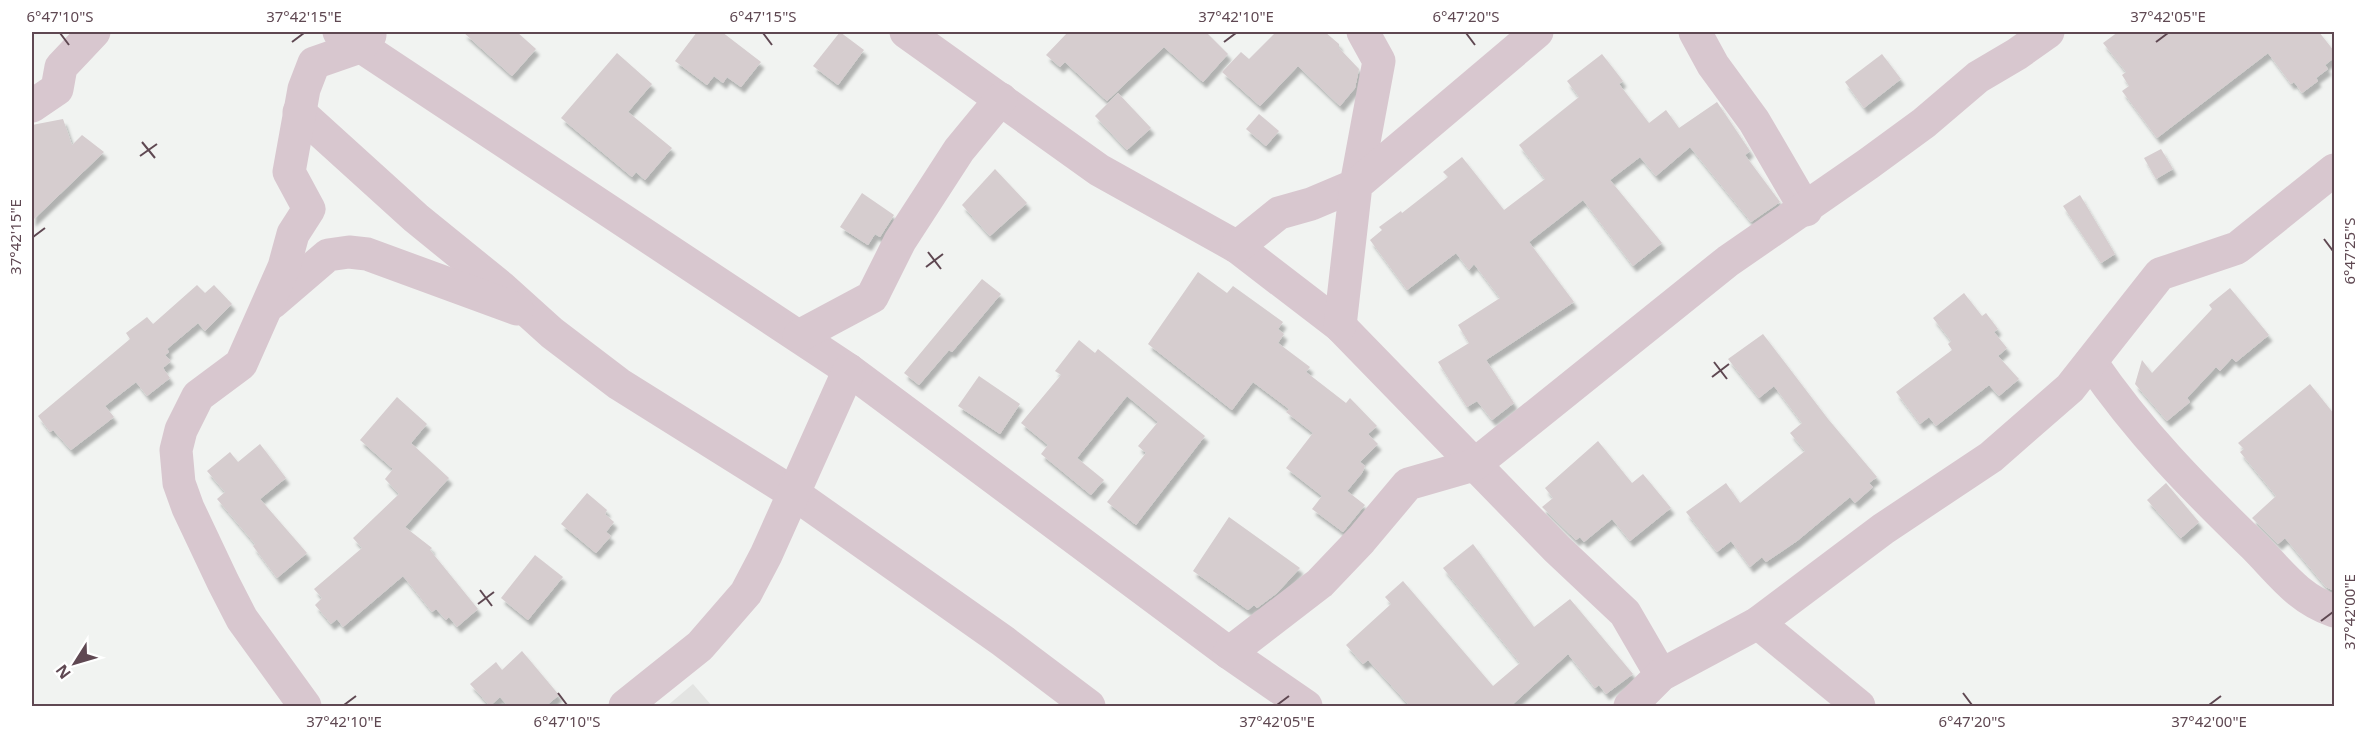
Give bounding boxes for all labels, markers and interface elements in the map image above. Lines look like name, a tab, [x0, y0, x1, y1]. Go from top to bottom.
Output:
text: 6°47'10"S	[26, 6, 94, 26]
text: 37°42'15"E	[266, 6, 342, 26]
text: 6°47'15"S	[729, 6, 797, 26]
text: 37°42'10"E	[1198, 6, 1274, 26]
text: 6°47'20"S	[1432, 6, 1500, 26]
text: 37°42'05"E	[2130, 6, 2206, 26]
text: 37°42'15"E	[5, 199, 25, 275]
text: 6°47'25"S	[2339, 217, 2359, 285]
text: 37°42'00"E	[2339, 574, 2359, 650]
north arrow	[45, 633, 105, 693]
text: N	[50, 660, 76, 684]
text: 37°42'10"E	[306, 711, 382, 731]
text: 6°47'10"S	[533, 711, 601, 731]
text: 37°42'05"E	[1239, 711, 1315, 731]
text: 6°47'20"S	[1938, 711, 2006, 731]
text: 37°42'00"E	[2171, 711, 2247, 731]

